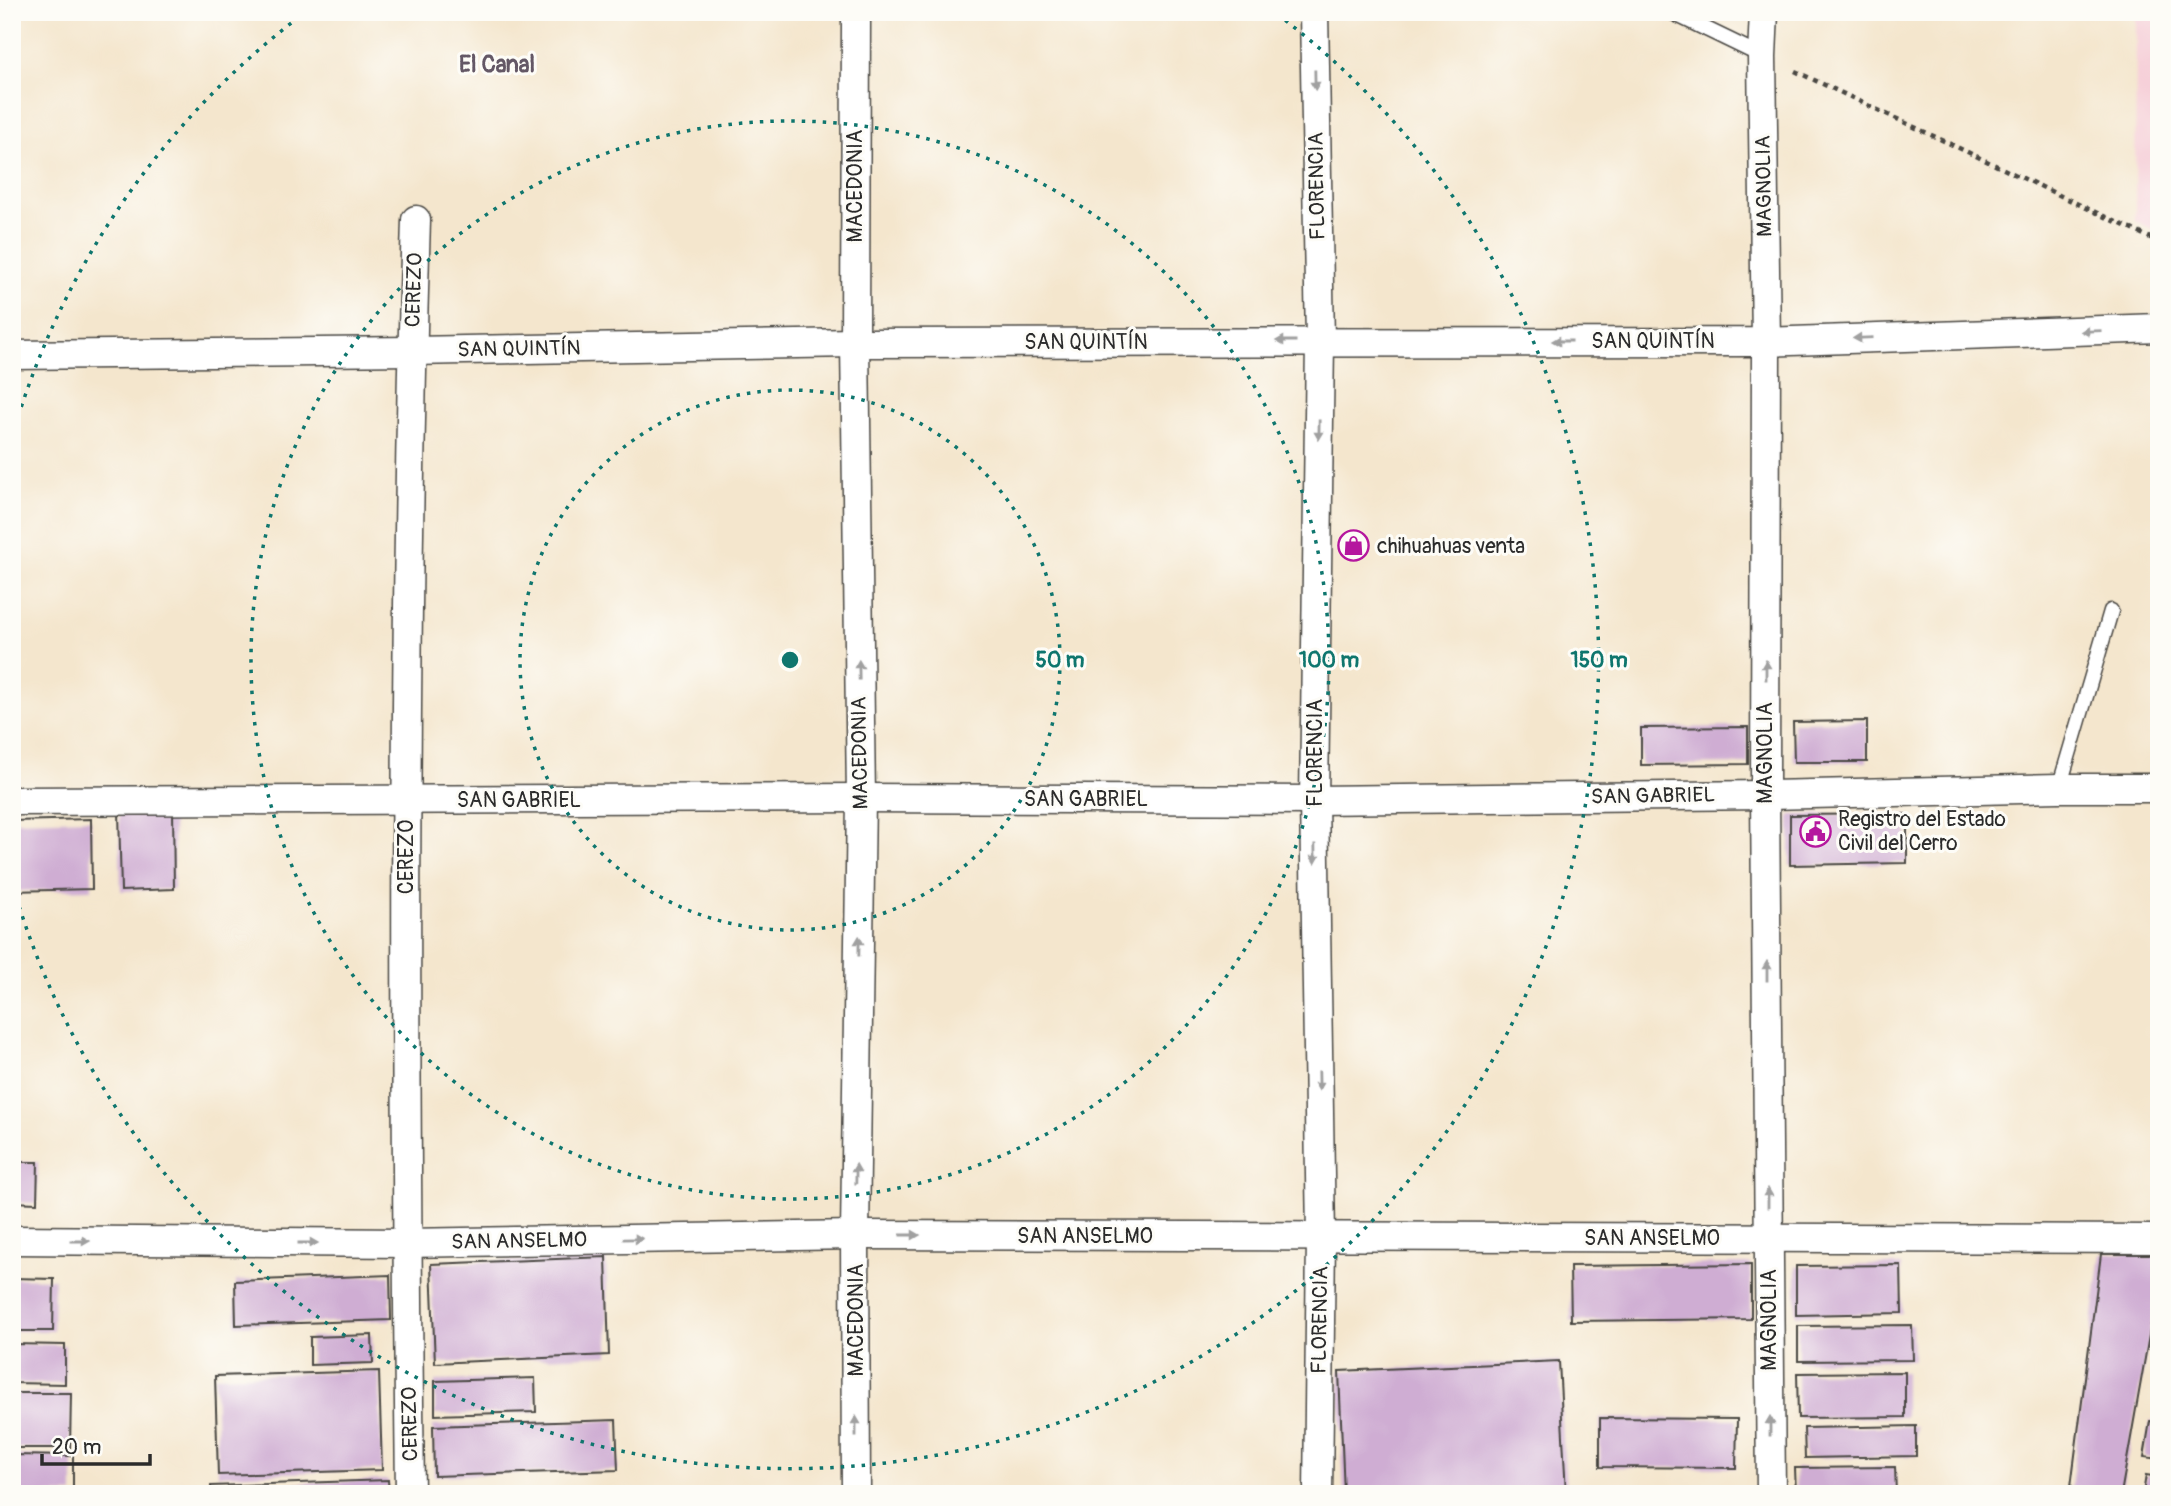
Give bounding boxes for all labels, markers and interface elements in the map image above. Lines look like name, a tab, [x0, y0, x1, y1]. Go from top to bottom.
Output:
district label: El Canal	[459, 50, 535, 79]
one-way arrow	[1309, 70, 1321, 92]
street label: MACEDONIA	[842, 130, 869, 242]
street label: FLORENCIA	[1303, 132, 1331, 240]
street label: MAGNOLIA	[1750, 135, 1778, 237]
street label: CEREZO	[399, 252, 429, 328]
one-way arrow	[2079, 325, 2101, 336]
street label: SAN QUINTÍN	[1591, 328, 1715, 355]
street label: SAN QUINTÍN	[1024, 329, 1148, 356]
one-way arrow	[1852, 333, 1874, 344]
street label: SAN QUINTÍN	[457, 334, 581, 364]
one-way arrow	[1274, 335, 1296, 347]
one-way arrow	[1551, 335, 1573, 347]
one-way arrow	[1313, 420, 1324, 442]
shop icon: chihuahuas venta	[1337, 529, 1371, 563]
place label: chihuahuas venta	[1377, 533, 1525, 560]
text: 50 m	[1036, 647, 1085, 674]
text: 100 m	[1299, 647, 1359, 674]
text: 150 m	[1570, 647, 1628, 674]
centre of rings	[778, 648, 802, 672]
one-way arrow	[853, 658, 865, 680]
one-way arrow	[1760, 658, 1771, 680]
street label: MACEDONIA	[846, 696, 874, 810]
street label: FLORENCIA	[1302, 699, 1329, 807]
street label: MAGNOLIA	[1752, 702, 1779, 804]
street label: SAN GABRIEL	[1591, 781, 1715, 811]
street label: SAN GABRIEL	[1024, 786, 1148, 813]
street label: SAN GABRIEL	[457, 787, 581, 814]
place label: Registro del Estado Civil del Cerro	[1838, 806, 2006, 857]
public building icon: Registro del Estado Civil del Cerro	[1798, 814, 1832, 848]
street label: CEREZO	[393, 820, 420, 894]
one-way arrow	[1309, 843, 1321, 865]
one-way arrow	[853, 935, 865, 957]
one-way arrow	[1761, 959, 1772, 981]
one-way arrow	[1313, 1071, 1325, 1093]
one-way arrow	[850, 1162, 862, 1184]
one-way arrow	[1762, 1187, 1774, 1209]
street label: SAN ANSELMO	[1017, 1223, 1153, 1250]
street label: SAN ANSELMO	[1584, 1225, 1720, 1252]
street label: SAN ANSELMO	[451, 1226, 587, 1256]
one-way arrow	[899, 1229, 921, 1241]
one-way arrow	[623, 1233, 645, 1245]
one-way arrow	[70, 1235, 92, 1247]
one-way arrow	[297, 1237, 319, 1249]
street label: MACEDONIA	[843, 1264, 870, 1376]
street label: FLORENCIA	[1306, 1266, 1334, 1374]
street label: MAGNOLIA	[1756, 1269, 1783, 1371]
street label: CEREZO	[396, 1386, 424, 1462]
one-way arrow	[850, 1414, 862, 1436]
one-way arrow	[1764, 1414, 1776, 1436]
scale bar	[42, 1422, 150, 1466]
text: 20 m	[52, 1434, 101, 1461]

